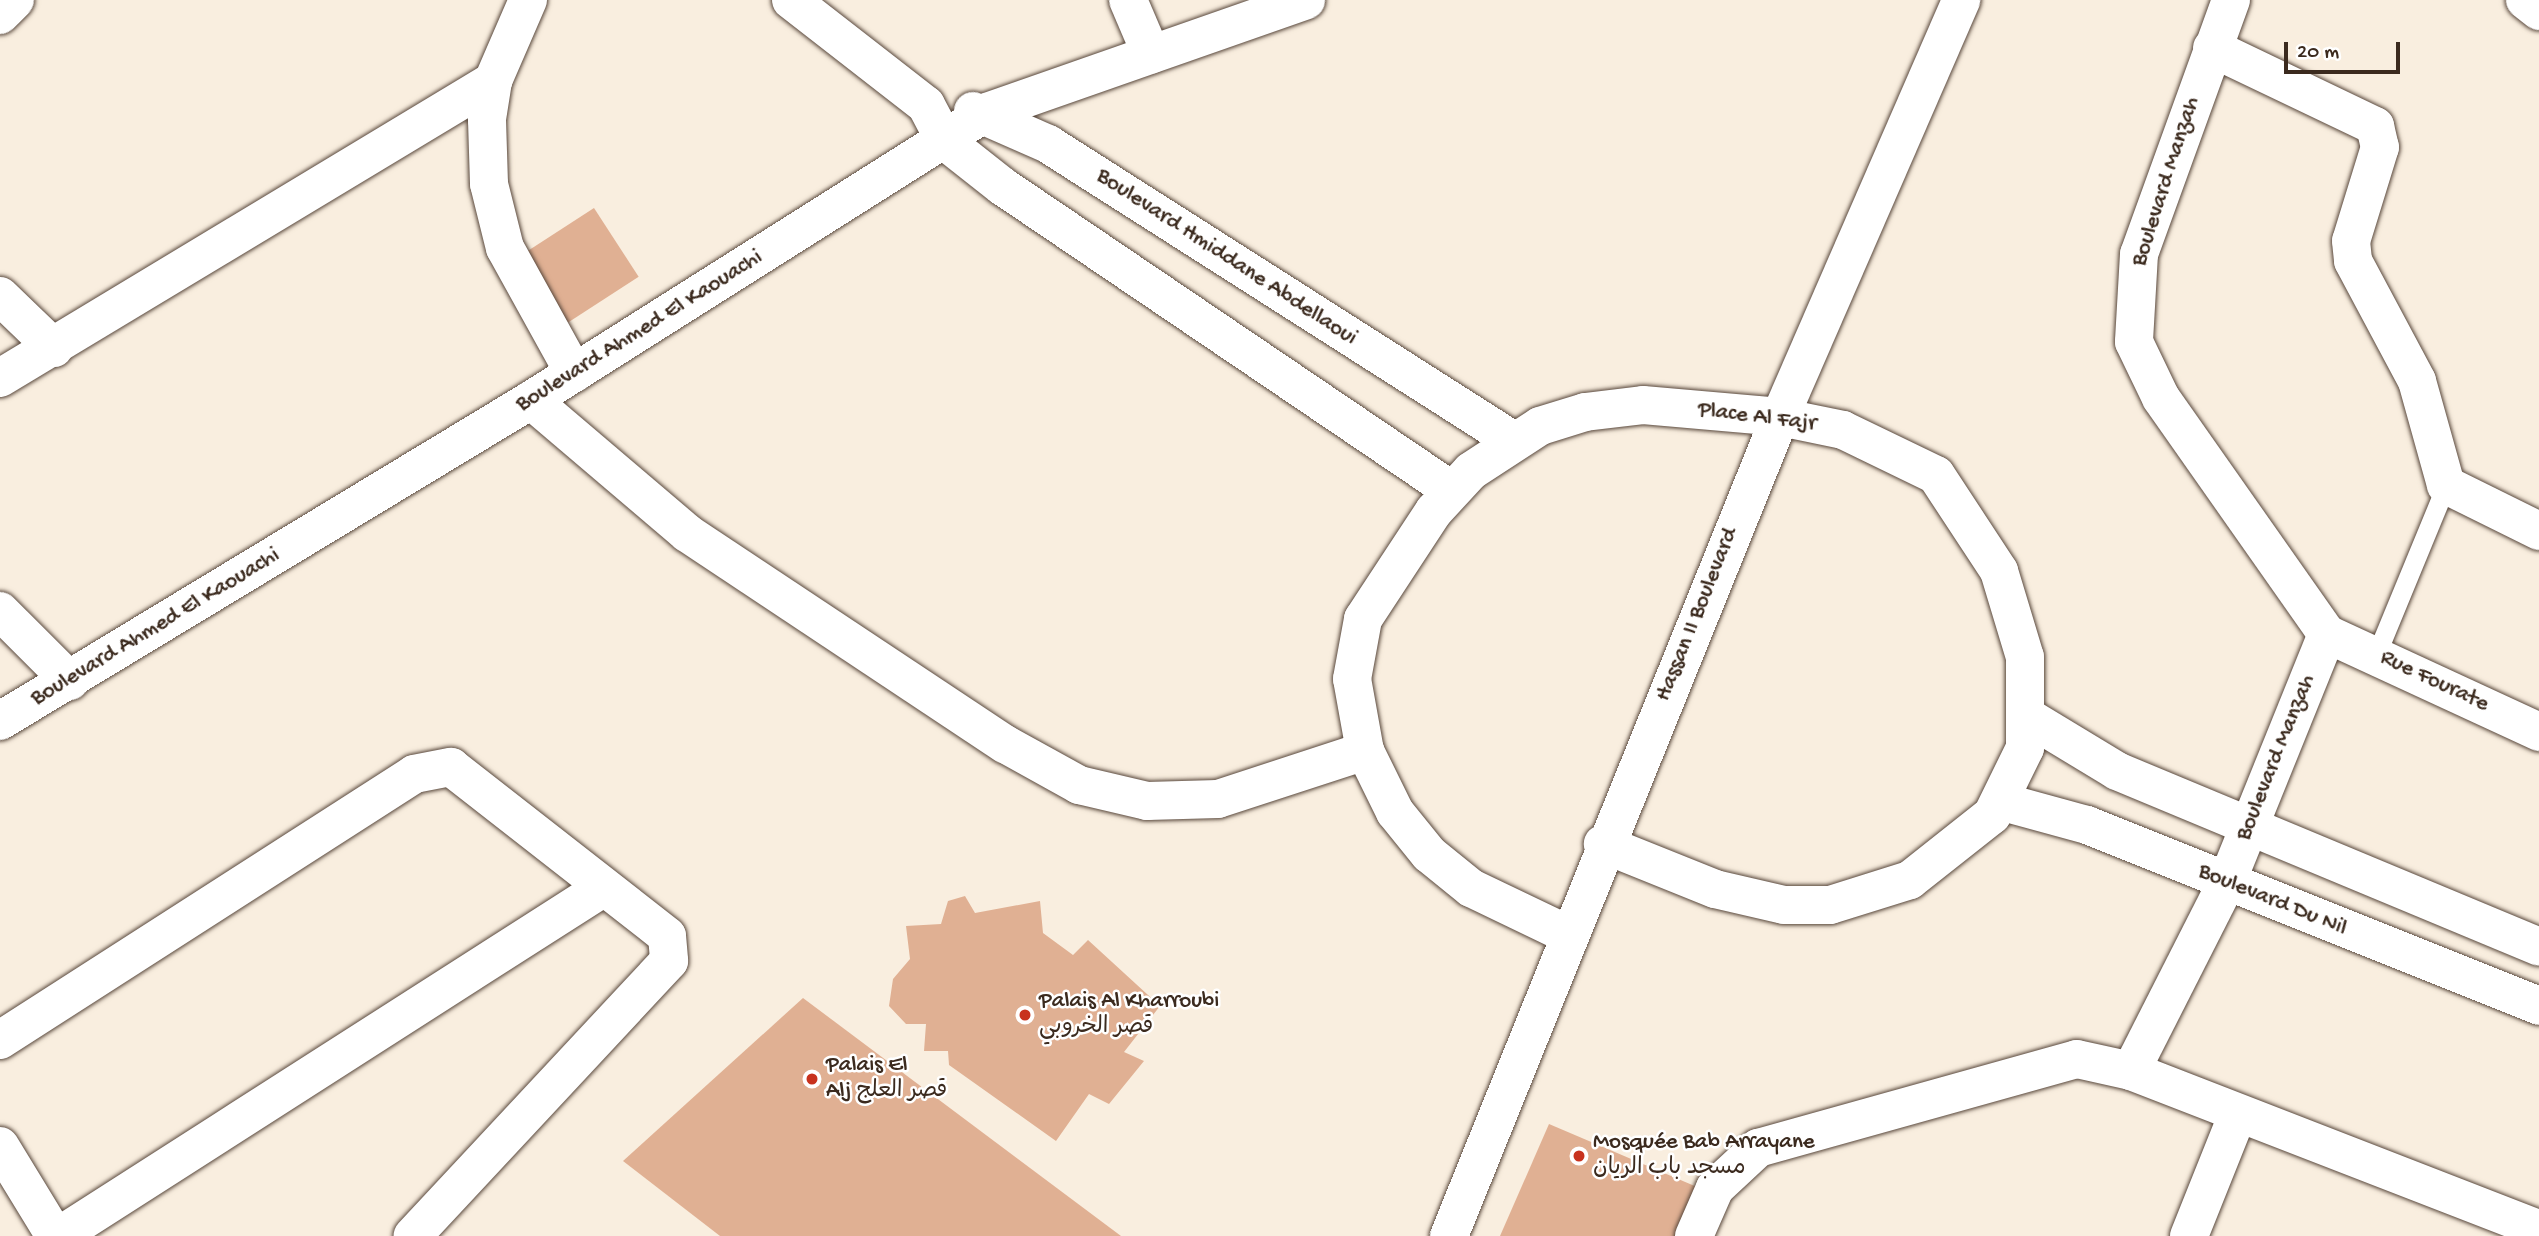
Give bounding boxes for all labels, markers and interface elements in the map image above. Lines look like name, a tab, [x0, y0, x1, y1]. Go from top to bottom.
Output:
scale bar	[2287, 28, 2402, 72]
text: 20 m	[2297, 41, 2339, 66]
street label: Boulevard Manzah	[2127, 94, 2207, 270]
street label: Boulevard Hmiddane Abdellaoui	[1090, 163, 1362, 353]
street label: Boulevard Ahmed El Kaouachi	[512, 245, 768, 419]
street label: Place Al Fajr	[1696, 397, 1818, 439]
street label: Hassan II Boulevard	[1651, 524, 1745, 706]
street label: Boulevard Ahmed El Kaouachi	[27, 543, 285, 713]
street label: Rue Fourate	[2375, 645, 2493, 719]
street label: Boulevard Manzah	[2231, 671, 2323, 845]
street label: Boulevard Du Nil	[2194, 859, 2350, 943]
place label: Palais Al Kharroubi قصر الخروبي	[1039, 988, 1219, 1042]
marker: Palais Al Kharroubi قصر الخروبي	[1017, 1007, 1033, 1023]
place label: Palais El Alj قصر العلج	[826, 1052, 947, 1106]
marker: Palais El Alj قصر العلج	[804, 1071, 820, 1087]
place label: Mosquée Bab Arrayane مسجد باب الريان	[1593, 1129, 1815, 1183]
marker: Mosquée Bab Arrayane مسجد باب الريان	[1571, 1148, 1587, 1164]

